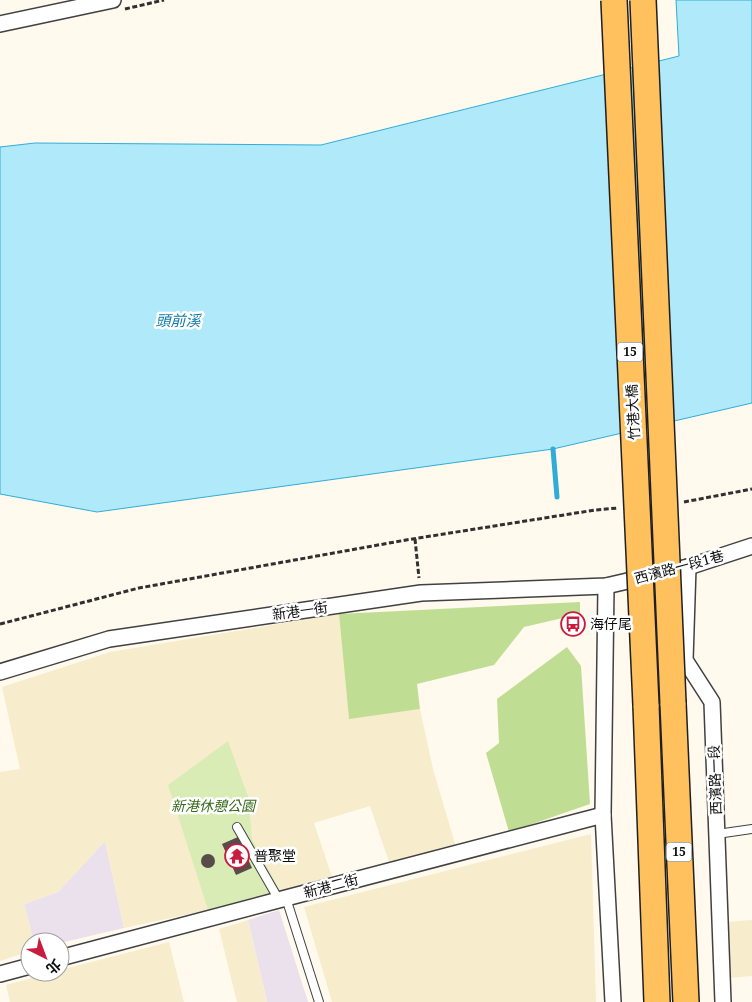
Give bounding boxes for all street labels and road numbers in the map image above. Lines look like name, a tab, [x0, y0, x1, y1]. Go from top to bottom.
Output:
road number: 15	[618, 342, 642, 362]
street label: 竹港大橋	[622, 384, 643, 440]
street label: 西濱路一段1巷	[632, 545, 726, 588]
street label: 新港一街	[271, 597, 329, 624]
street label: 西濱路一段	[704, 745, 725, 815]
road number: 15	[666, 842, 692, 862]
street label: 新港二街	[301, 869, 360, 902]

